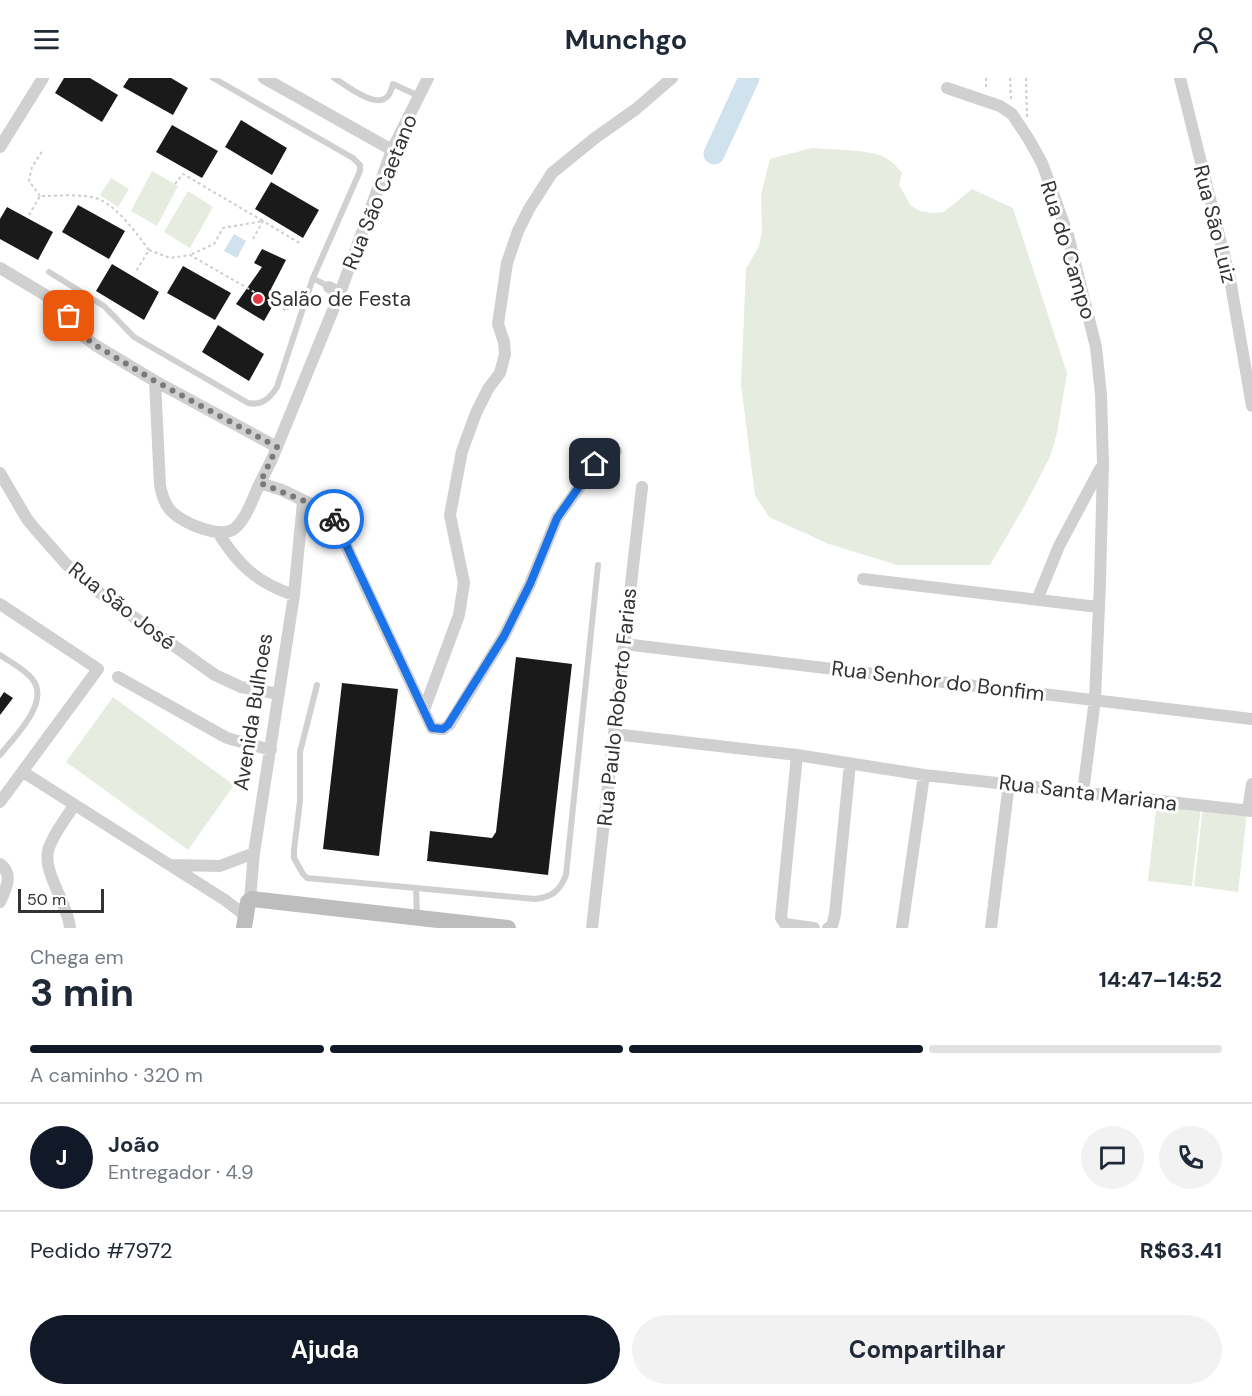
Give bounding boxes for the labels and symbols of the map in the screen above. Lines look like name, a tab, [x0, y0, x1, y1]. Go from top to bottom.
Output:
street label: Rua São Caetano	[336, 110, 424, 274]
street label: Rua São Luiz	[1187, 162, 1243, 286]
street label: Rua do Campo	[1034, 177, 1102, 323]
place label: Salão de Festa	[270, 285, 411, 313]
pin	[43, 290, 94, 341]
marker: Salão de Festa	[251, 292, 265, 306]
pin	[569, 438, 620, 489]
courier	[304, 489, 364, 549]
street label: Rua São José	[63, 555, 181, 657]
street label: Rua Paulo Roberto Farias	[591, 587, 643, 827]
street label: Avenida Bulhoes	[227, 631, 279, 793]
street label: Rua Senhor do Bonfim	[830, 654, 1046, 708]
street label: Rua Santa Mariana	[997, 768, 1179, 818]
scale bar	[18, 886, 104, 914]

